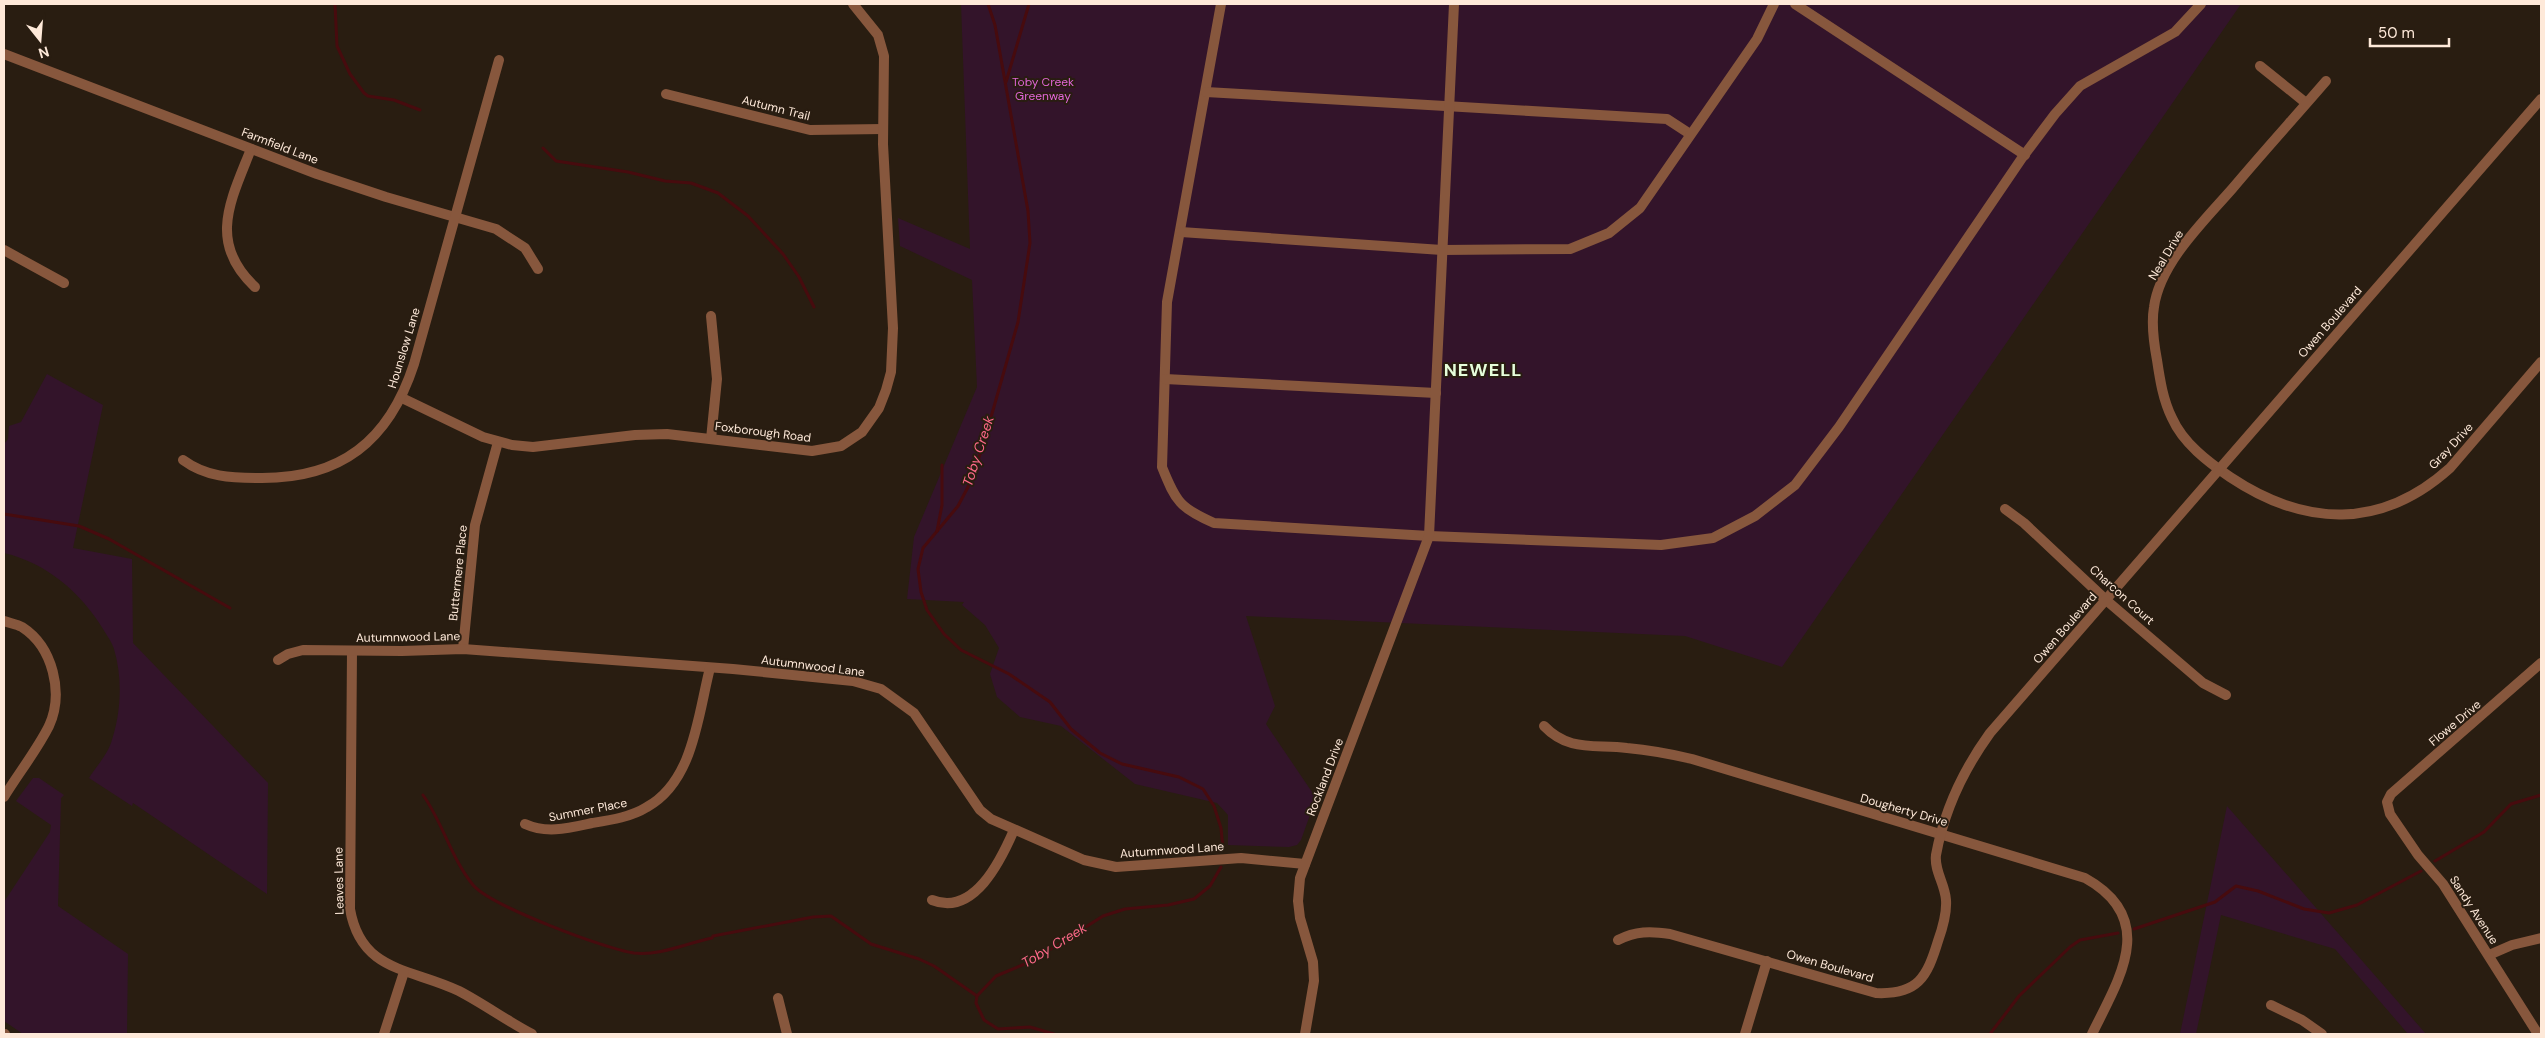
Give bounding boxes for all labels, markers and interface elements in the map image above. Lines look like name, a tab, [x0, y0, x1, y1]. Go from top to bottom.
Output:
north arrow	[15, 15, 65, 65]
scale bar	[2370, 15, 2449, 47]
text: 50 m	[2378, 23, 2415, 43]
text: N	[36, 42, 51, 63]
park label: Toby Creek Greenway	[1012, 74, 1074, 104]
street label: Autumn Trail	[740, 92, 812, 124]
street label: Farmfield Lane	[239, 124, 321, 168]
street label: Neal Drive	[2145, 227, 2187, 283]
street label: Owen Boulevard	[2294, 283, 2366, 361]
street label: Hounslow Lane	[384, 306, 424, 390]
district label: NEWELL	[1444, 358, 1522, 382]
water label: Toby Creek	[958, 413, 998, 489]
street label: Foxborough Road	[714, 418, 812, 446]
street label: Gray Drive	[2425, 419, 2477, 473]
street label: Buttermere Place	[445, 524, 471, 622]
street label: Charcon Court	[2086, 562, 2158, 629]
street label: Owen Boulevard	[2029, 589, 2101, 667]
street label: Autumnwood Lane	[356, 628, 460, 646]
street label: Autumnwood Lane	[760, 652, 866, 680]
street label: Flowe Drive	[2426, 696, 2485, 749]
street label: Rockland Drive	[1303, 736, 1347, 818]
street label: Dougherty Drive	[1858, 790, 1950, 830]
street label: Summer Place	[547, 795, 629, 825]
street label: Autumnwood Lane	[1119, 838, 1225, 862]
street label: Leaves Lane	[330, 847, 348, 915]
street label: Sandy Avenue	[2446, 873, 2502, 947]
water label: Toby Creek	[1018, 918, 1091, 972]
street label: Owen Boulevard	[1785, 946, 1875, 986]

